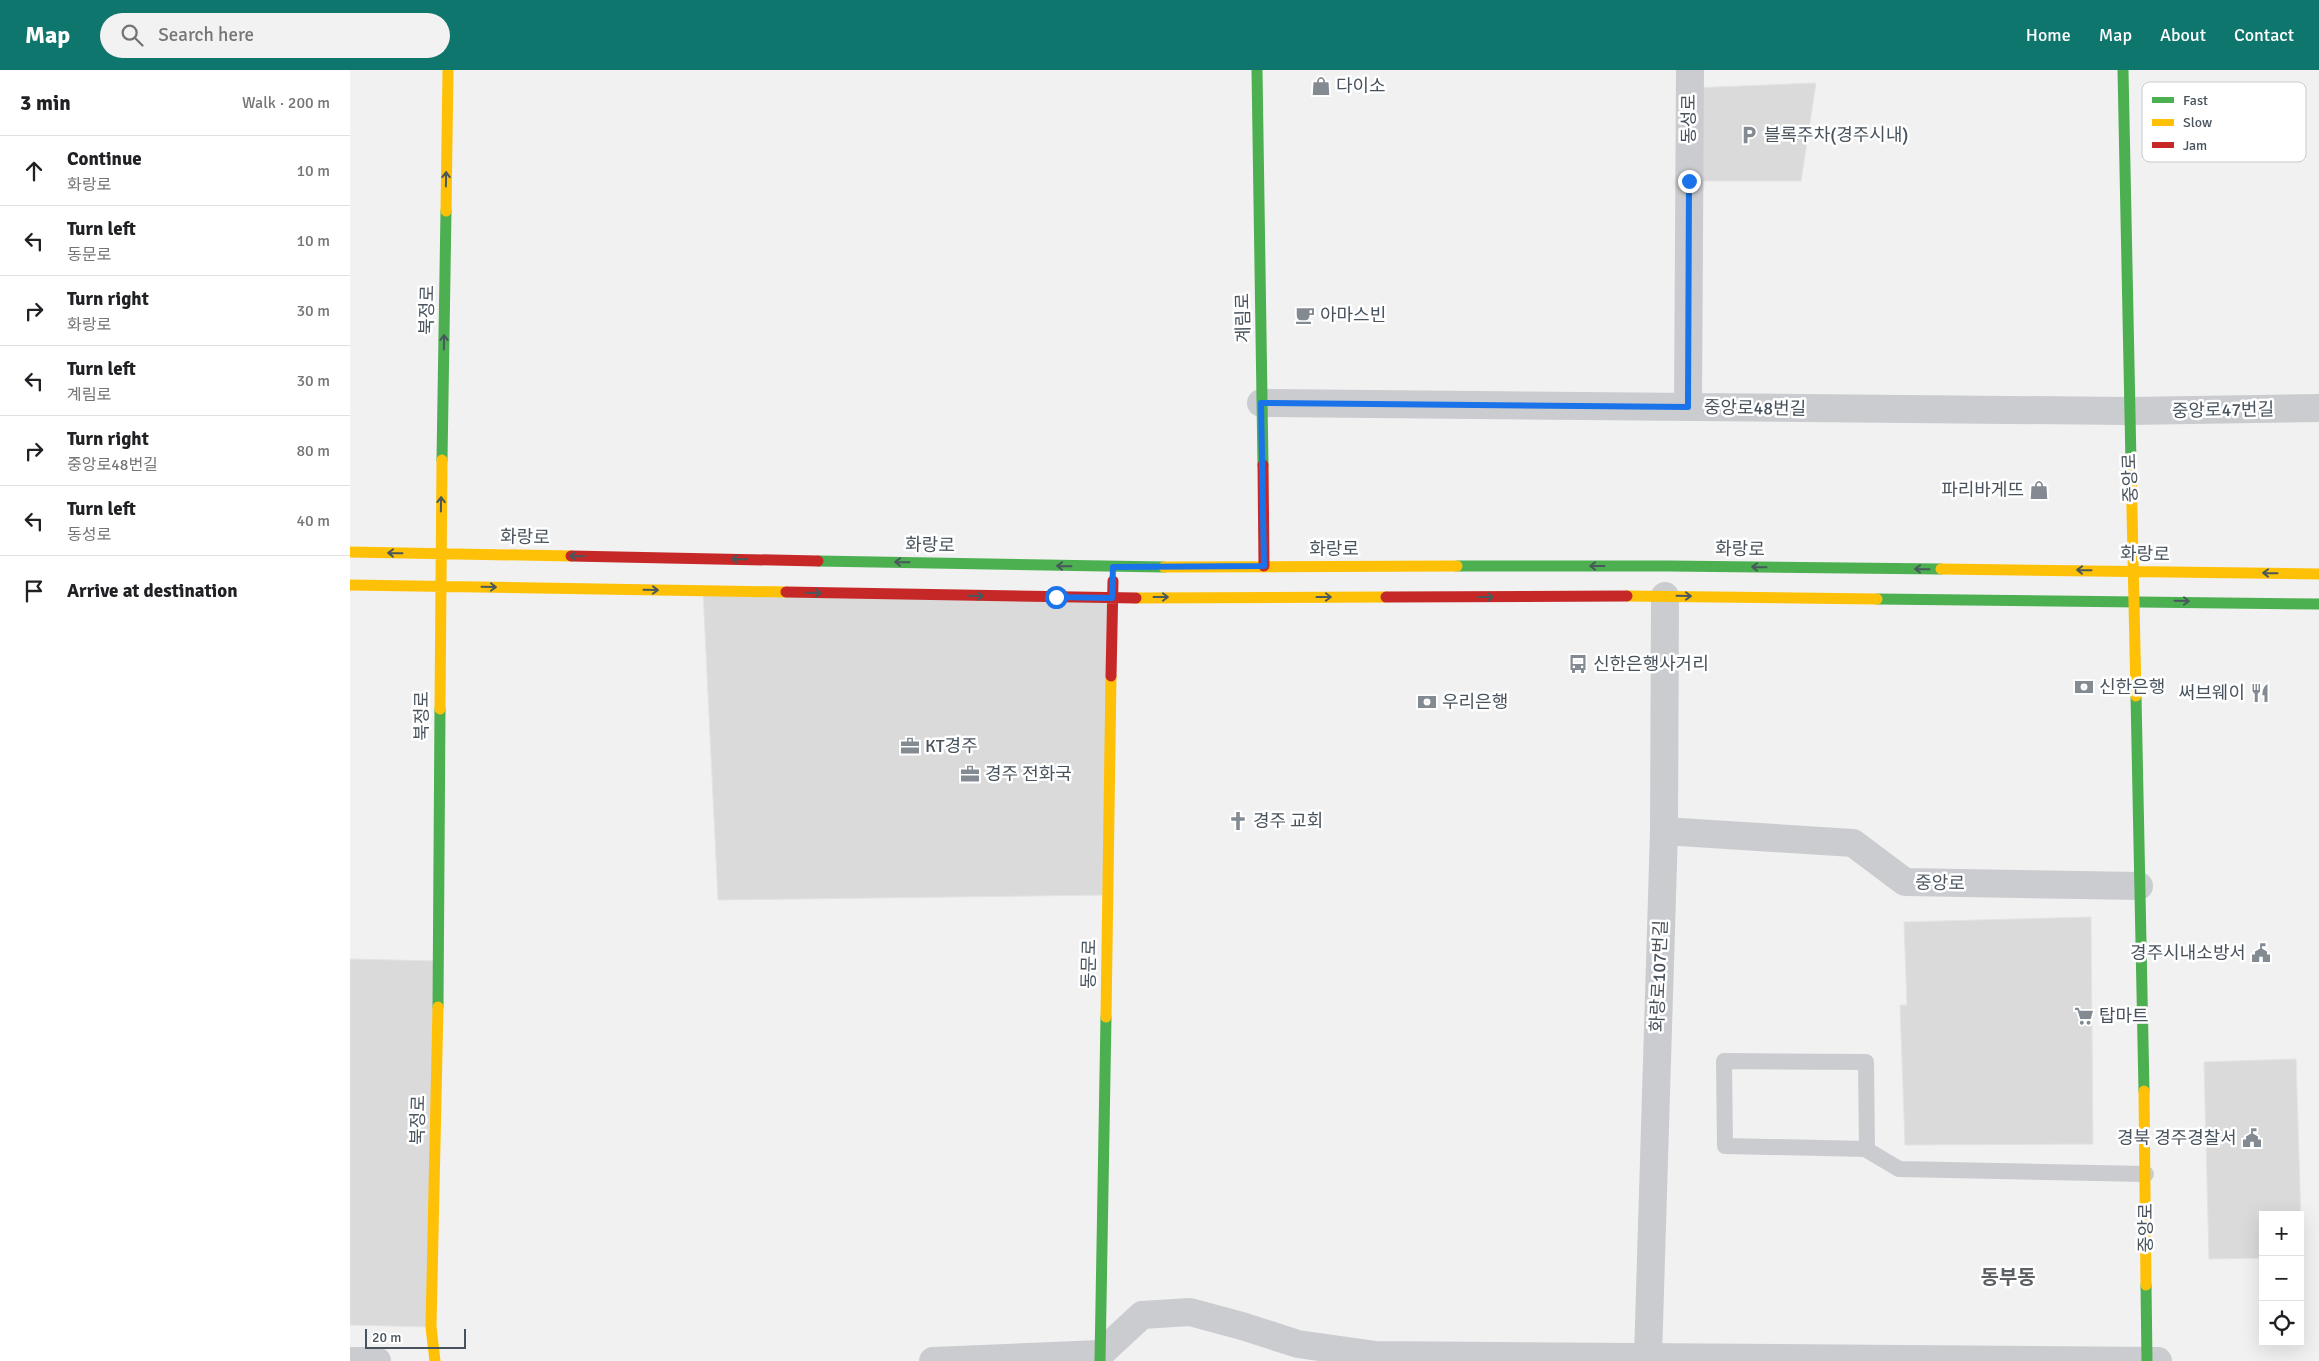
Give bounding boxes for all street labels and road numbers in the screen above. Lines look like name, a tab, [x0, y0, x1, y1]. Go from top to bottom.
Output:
street label: 동성로	[1678, 94, 1700, 144]
street label: 북정로	[416, 285, 438, 335]
street label: 계림로	[1232, 293, 1254, 343]
street label: 중앙로48번길	[1704, 396, 1806, 420]
street label: 중앙로47번길	[2172, 398, 2274, 422]
street label: 중앙로	[2118, 453, 2142, 503]
street label: 화랑로	[500, 526, 550, 548]
street label: 화랑로	[905, 534, 955, 556]
street label: 화랑로	[1309, 538, 1359, 560]
street label: 화랑로	[1715, 538, 1765, 560]
street label: 화랑로	[2120, 543, 2170, 565]
street label: 북정로	[411, 691, 433, 741]
street label: 중앙로	[1915, 872, 1965, 894]
street label: 화랑로107번길	[1646, 920, 1672, 1032]
street label: 동문로	[1078, 939, 1100, 989]
street label: 북정로	[407, 1095, 429, 1145]
street label: 중앙로	[2135, 1203, 2157, 1253]

